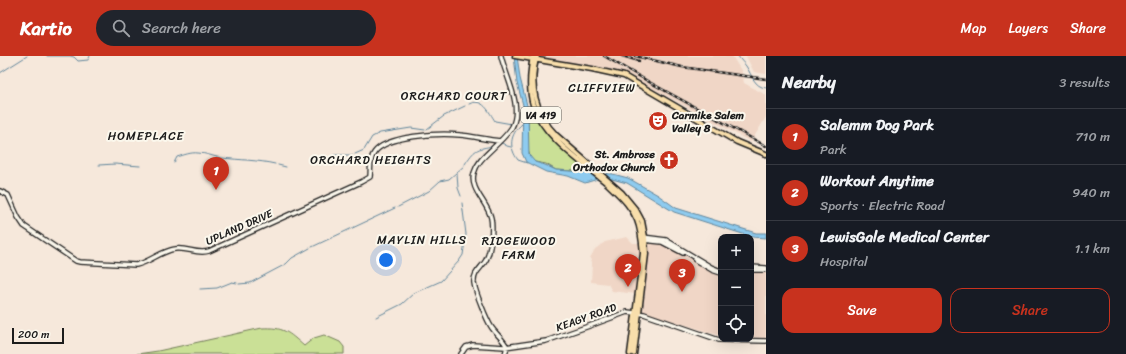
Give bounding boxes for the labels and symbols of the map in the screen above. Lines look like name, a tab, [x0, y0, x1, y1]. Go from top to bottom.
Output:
district label: CLIFFVIEW	[568, 77, 636, 99]
district label: ORCHARD COURT	[401, 85, 508, 107]
place label: Carmike Salem Valley 8	[671, 106, 745, 138]
road number: VA 419	[521, 107, 561, 123]
theatre icon: Carmike Salem Valley 8	[647, 110, 669, 132]
district label: HOMEPLACE	[108, 125, 185, 147]
place label: St. Ambrose Orthodox Church	[572, 145, 655, 177]
district label: ORCHARD HEIGHTS	[310, 149, 432, 171]
church icon: St. Ambrose Orthodox Church	[658, 149, 680, 171]
pin: 1	[203, 157, 229, 190]
street label: UPLAND DRIVE	[203, 204, 277, 251]
district label: MAYLIN HILLS	[377, 229, 467, 251]
district label: RIDGEWOOD FARM	[482, 230, 556, 266]
your location	[376, 250, 396, 270]
pin: 2	[615, 254, 641, 287]
pin: 3	[669, 259, 695, 292]
street label: KEAGY ROAD	[553, 298, 620, 337]
scale bar	[12, 326, 64, 345]

